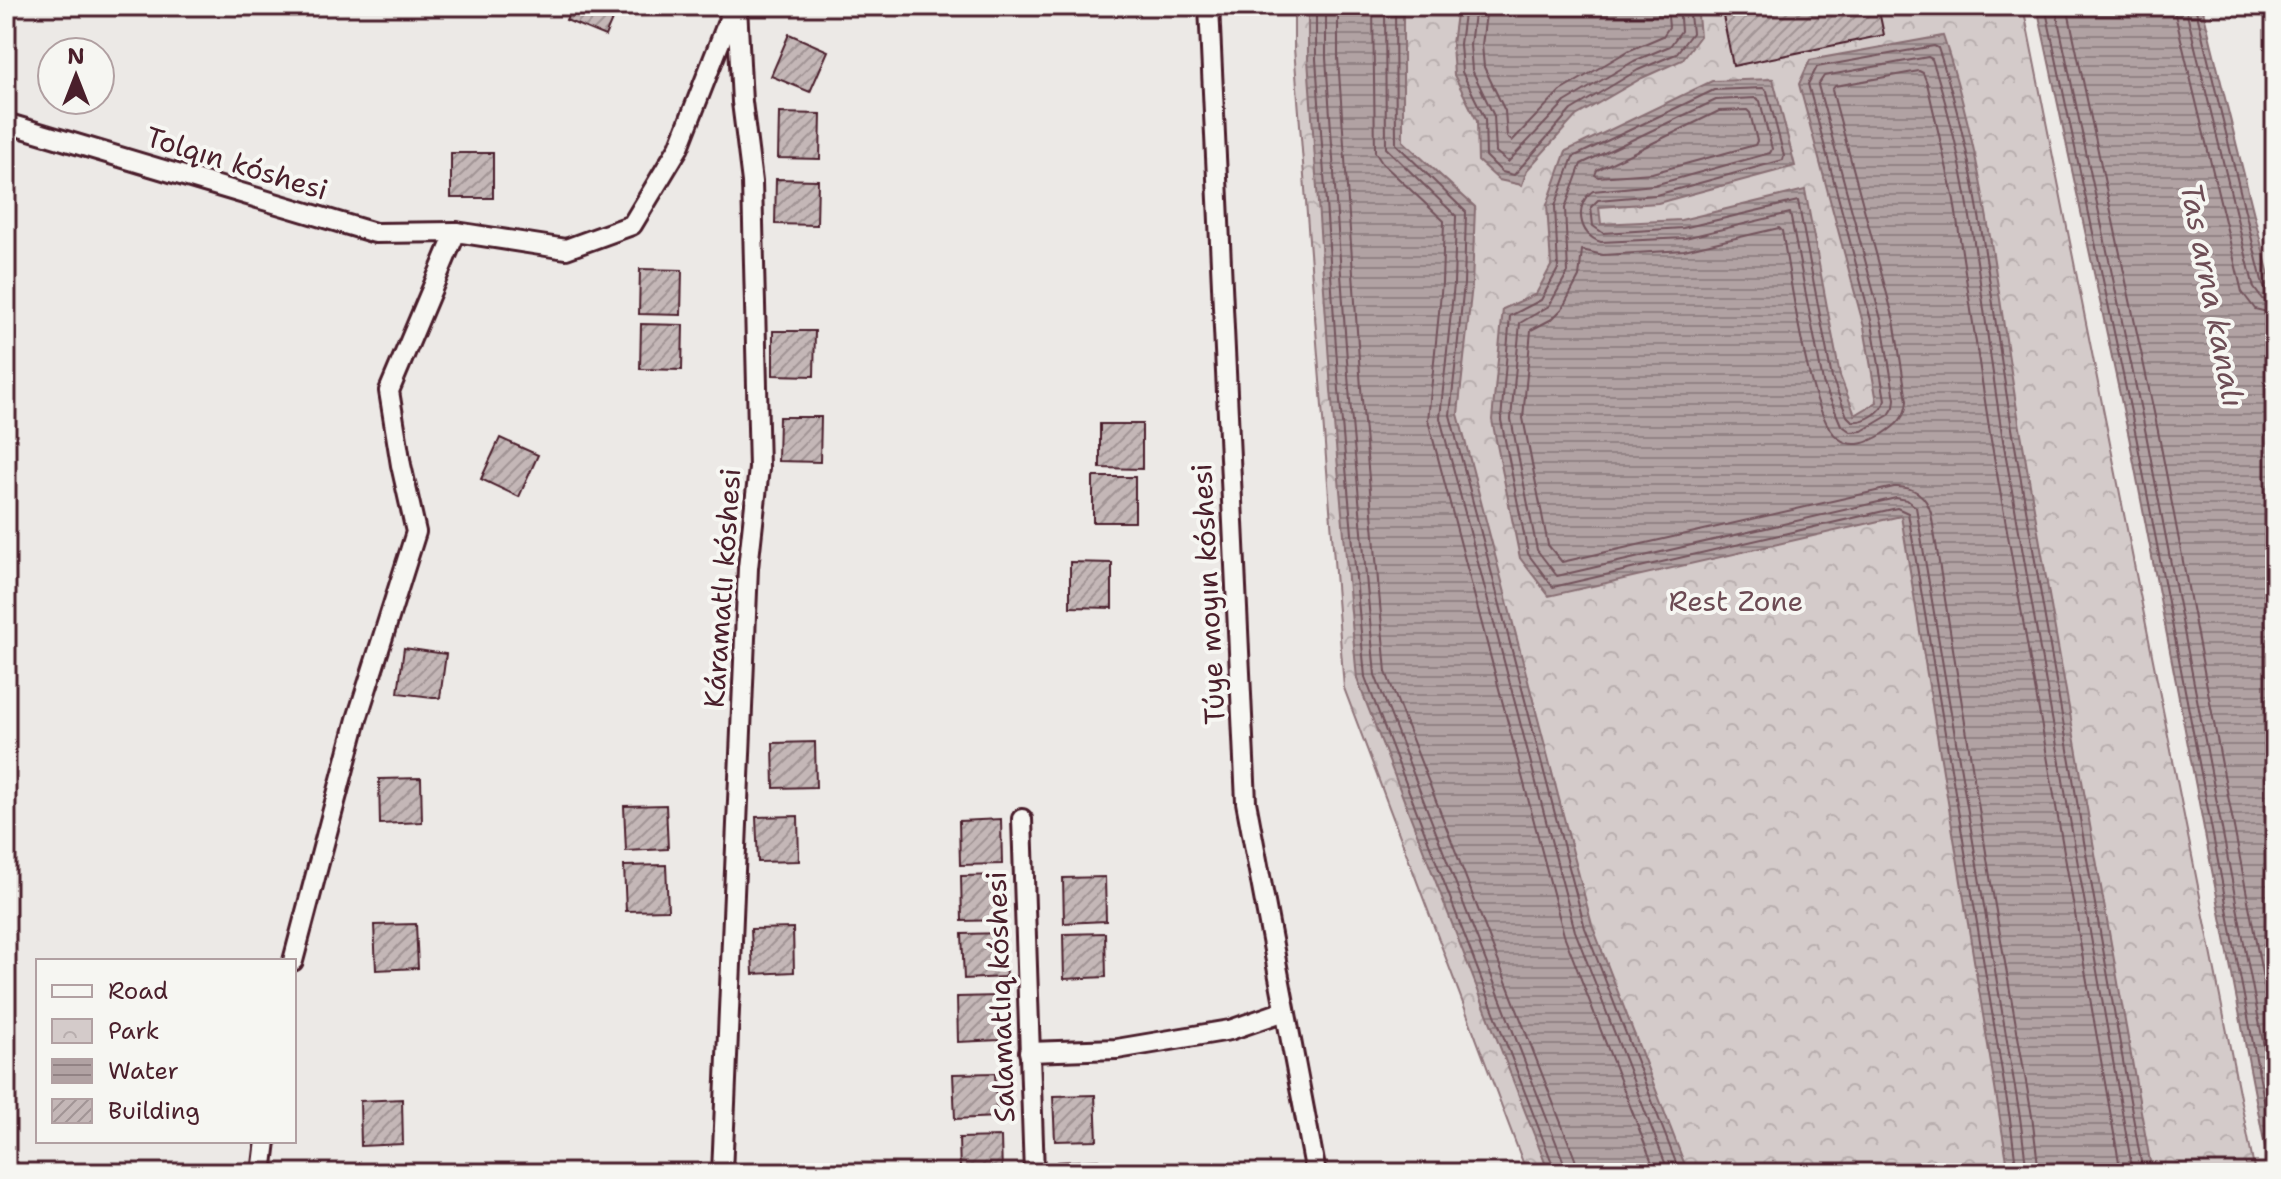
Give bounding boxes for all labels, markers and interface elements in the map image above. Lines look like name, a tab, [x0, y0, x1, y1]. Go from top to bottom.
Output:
north arrow	[36, 36, 116, 116]
text: N	[67, 42, 85, 71]
street label: Tolqın kóshesi	[141, 117, 333, 209]
water label: Tas arna kanalı	[2171, 179, 2254, 410]
street label: Túye moyın kóshesi	[1182, 463, 1234, 725]
street label: Káramatlı kóshesi	[695, 467, 749, 709]
park label: Rest Zone	[1669, 582, 1803, 620]
street label: Salamatlıq kóshesi	[977, 871, 1023, 1123]
legend	[36, 959, 296, 1143]
text: Road	[108, 975, 168, 1007]
text: Park	[108, 1015, 160, 1047]
text: Water	[108, 1055, 179, 1087]
text: Building	[108, 1095, 200, 1127]

